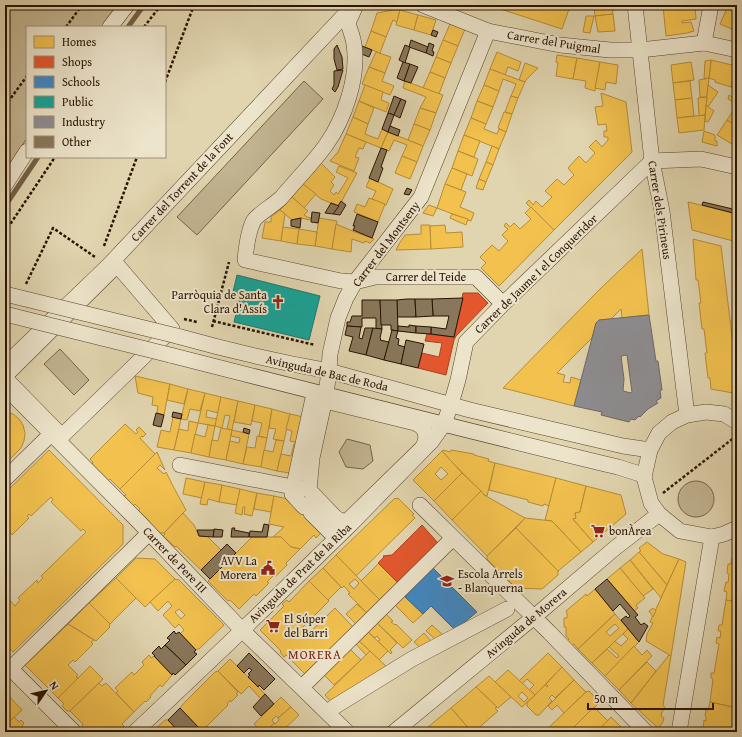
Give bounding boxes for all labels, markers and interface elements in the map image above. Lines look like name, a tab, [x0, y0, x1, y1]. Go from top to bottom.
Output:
legend	[26, 26, 166, 158]
street label: Carrer del Puigmal	[506, 26, 603, 57]
text: Homes	[62, 33, 97, 50]
text: Shops	[62, 53, 92, 70]
text: Schools	[62, 73, 100, 90]
text: Public	[62, 93, 94, 110]
text: Industry	[62, 113, 105, 130]
street label: Carrer del Torrent de la Font	[127, 128, 237, 245]
text: Other	[62, 133, 91, 150]
street label: Carrer dels Pirineus	[644, 159, 677, 261]
street label: Carrer del Montseny	[348, 197, 423, 290]
street label: Carrer de Jaume I el Conqueridor	[470, 210, 601, 337]
street label: Carrer del Teide	[386, 268, 467, 285]
place label: Parròquia de Santa Clara d'Assís	[172, 286, 267, 317]
church icon: Parròquia de Santa Clara d'Assís	[270, 294, 286, 310]
street label: Avinguda de Bac de Roda	[264, 350, 390, 395]
street label: Avinguda de Prat de la Riba	[244, 519, 355, 626]
place label: bonÀrea	[609, 522, 652, 539]
street label: Carrer de Pere III	[139, 523, 212, 597]
supermarket icon: bonÀrea	[590, 523, 606, 539]
place label: AVV La Morera	[220, 552, 257, 583]
public building icon: AVV La Morera	[260, 560, 276, 576]
place label: Escola Arrels - Blanquerna	[458, 565, 523, 596]
school or university icon: Escola Arrels - Blanquerna	[439, 573, 455, 589]
street label: Avinguda de Morera	[481, 583, 570, 662]
place label: El Súper del Barri	[284, 610, 328, 641]
supermarket icon: El Súper del Barri	[265, 618, 281, 634]
district label: MORERA	[288, 645, 342, 664]
north arrow	[26, 671, 66, 711]
text: N	[46, 678, 63, 693]
scale bar	[588, 685, 713, 711]
text: 50 m	[594, 690, 618, 707]

